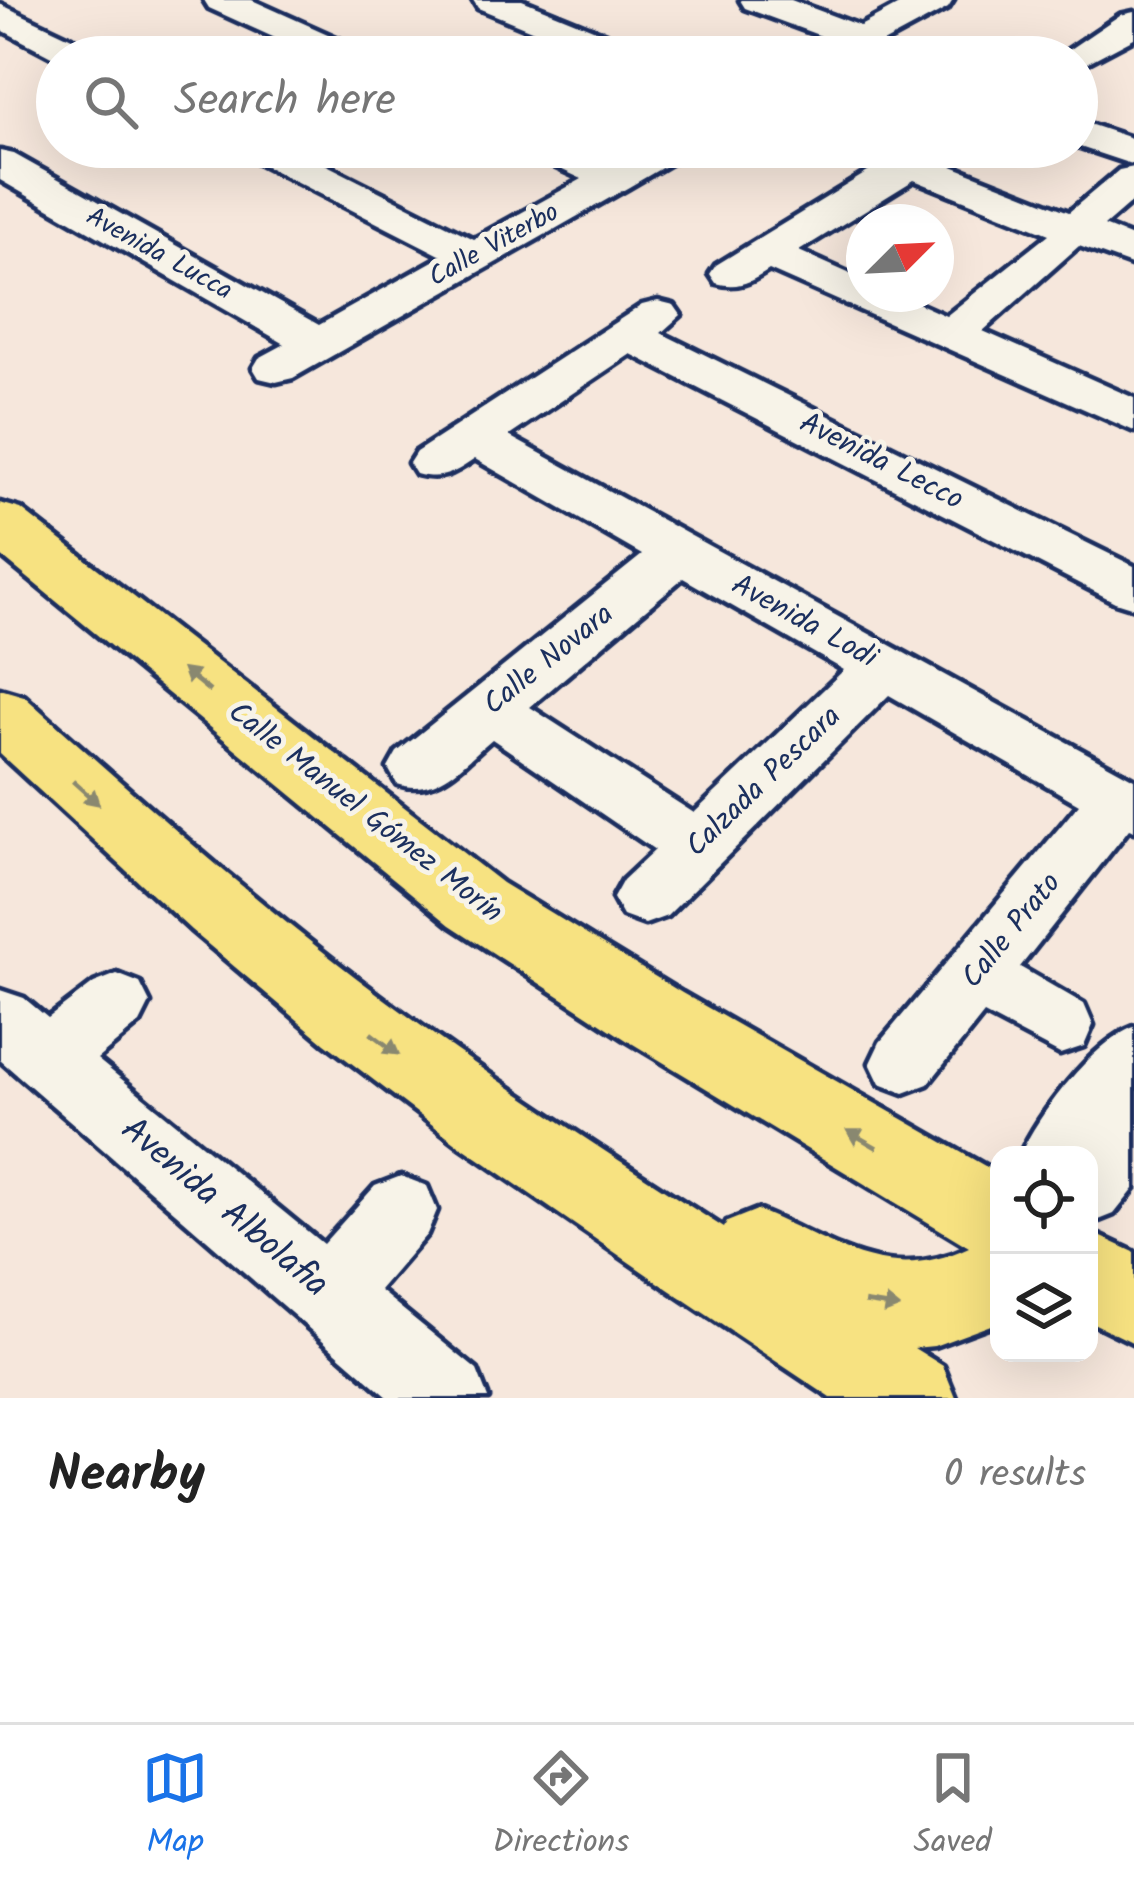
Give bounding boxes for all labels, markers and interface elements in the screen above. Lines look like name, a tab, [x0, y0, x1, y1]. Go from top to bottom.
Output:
search box	[36, 36, 1098, 168]
text: Search here	[174, 66, 396, 138]
icon: search	[78, 69, 144, 135]
street label: Calle Viterbo	[421, 191, 567, 299]
street label: Avenida Lucca	[78, 196, 240, 312]
north arrow	[846, 204, 954, 312]
street label: Avenida Lecco	[790, 400, 972, 524]
street label: Avenida Lodi	[722, 562, 888, 683]
street label: Calle Novara	[473, 592, 625, 728]
one-way arrow	[181, 668, 212, 693]
street label: Calle Manuel Gómez Morín	[217, 690, 513, 936]
street label: Calzada Pescara	[675, 695, 853, 869]
one-way arrow	[72, 779, 101, 806]
street label: Calle Prato	[950, 862, 1074, 1000]
one-way arrow	[369, 1031, 401, 1055]
street label: Avenida Albolafia	[107, 1103, 341, 1313]
one-way arrow	[845, 1129, 879, 1150]
map controls	[990, 1146, 1098, 1362]
button: locate	[990, 1146, 1098, 1254]
button: layers	[990, 1254, 1098, 1362]
one-way arrow	[864, 1296, 901, 1315]
text: Nearby	[48, 1436, 205, 1517]
text: 0 results	[944, 1445, 1086, 1507]
tab: Map	[142, 1745, 208, 1870]
tab: Directions	[492, 1745, 629, 1870]
tab: Saved	[914, 1745, 992, 1870]

